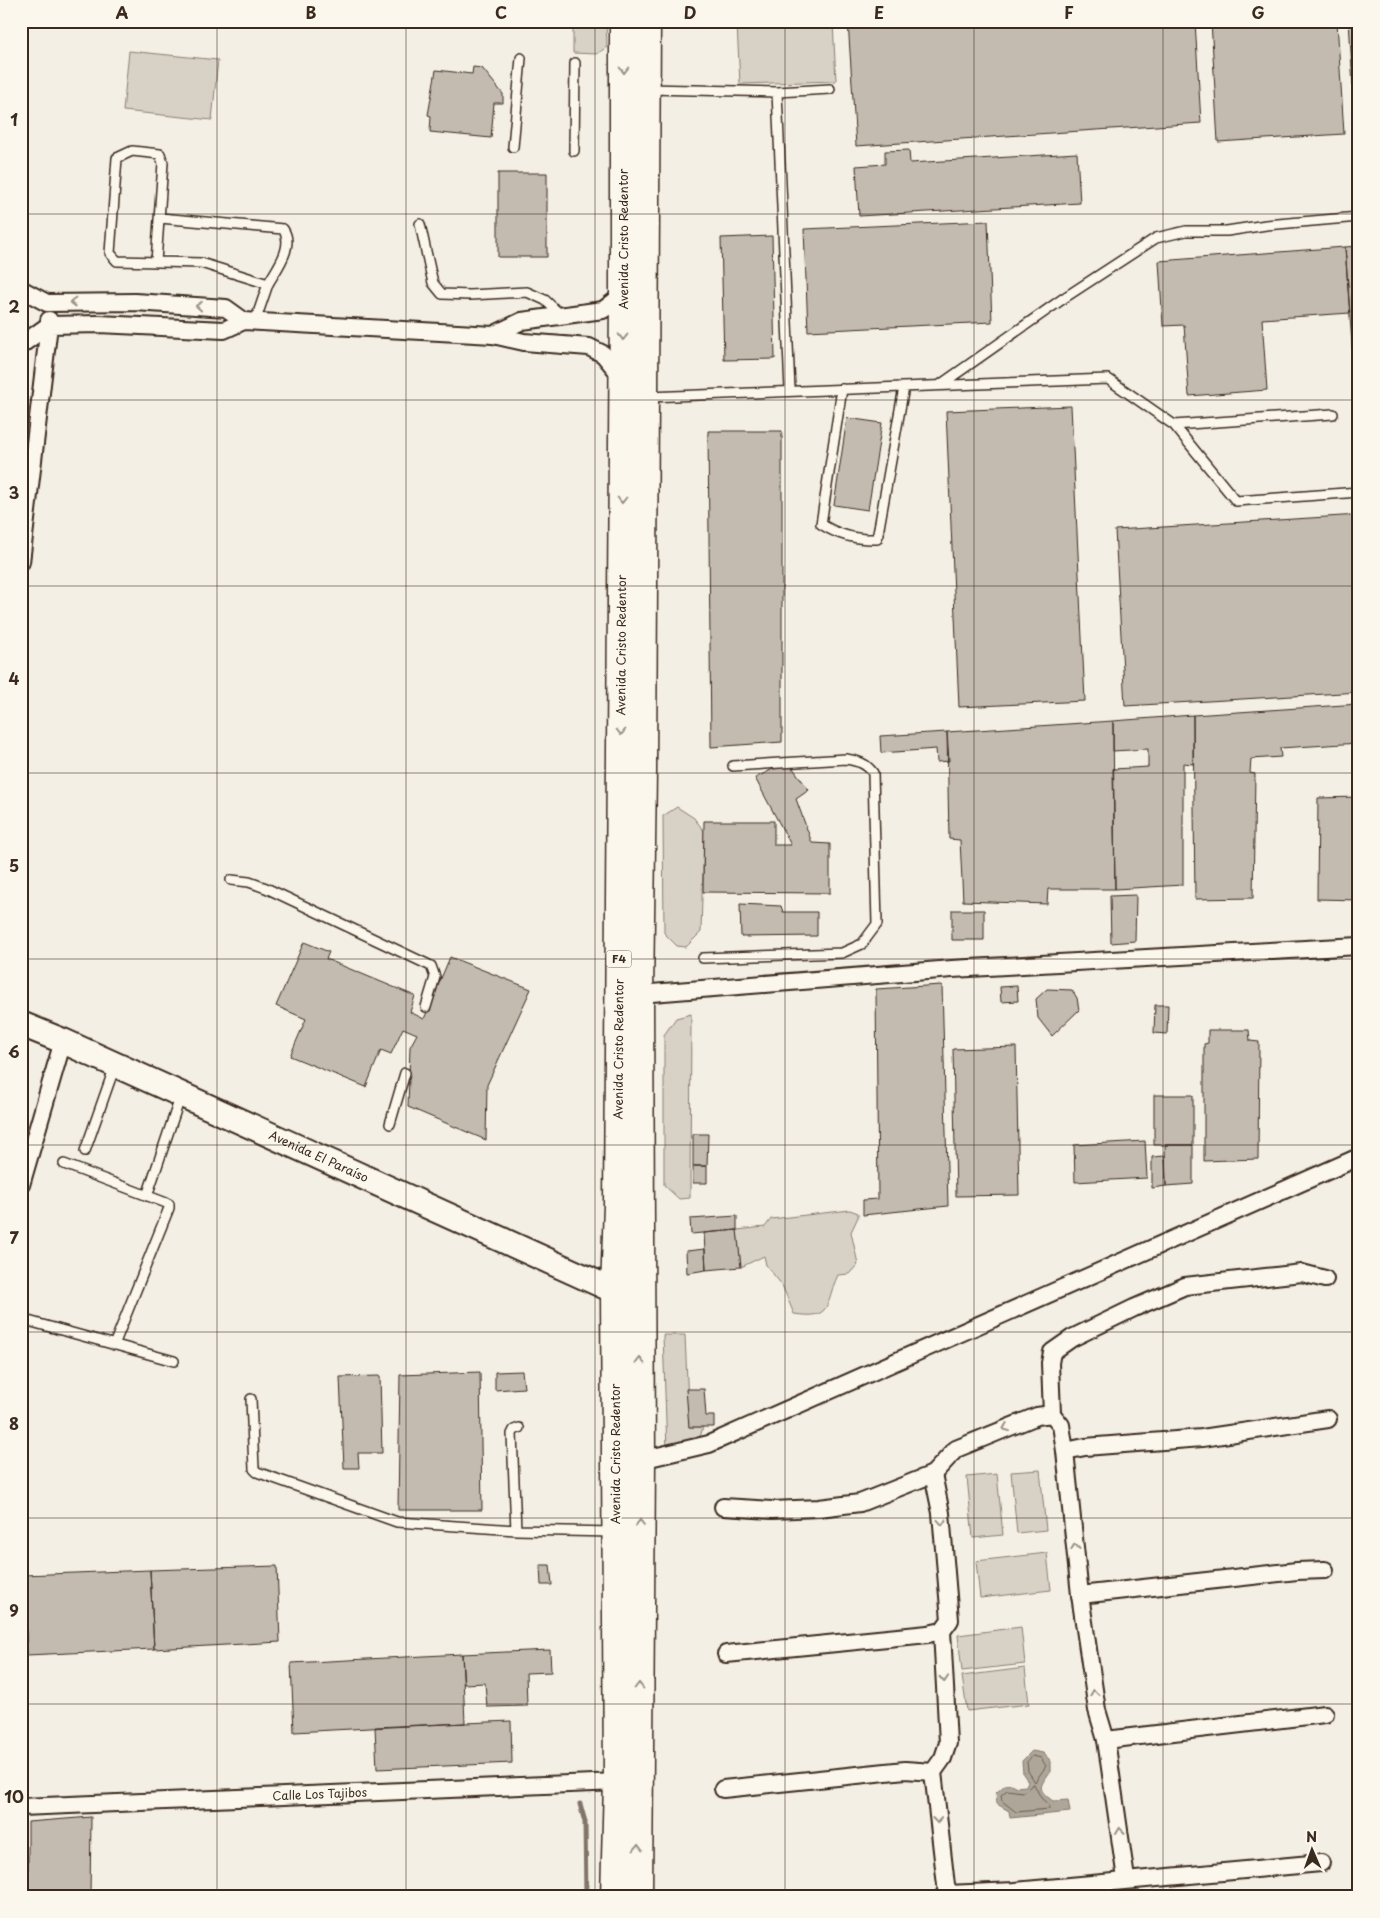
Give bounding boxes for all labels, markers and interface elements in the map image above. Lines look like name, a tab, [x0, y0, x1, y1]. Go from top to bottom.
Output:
text: A	[116, 0, 129, 24]
text: B	[306, 0, 317, 24]
text: C	[495, 0, 507, 24]
text: D	[684, 0, 696, 24]
text: E	[874, 0, 884, 24]
text: F	[1064, 0, 1074, 24]
text: G	[1251, 0, 1265, 24]
one-way arrow	[619, 66, 629, 74]
text: 1	[10, 107, 18, 131]
street label: Avenida Cristo Redentor	[614, 168, 632, 310]
text: 2	[8, 294, 20, 318]
one-way arrow	[69, 297, 76, 307]
one-way arrow	[195, 301, 203, 312]
one-way arrow	[618, 334, 629, 342]
text: 3	[9, 480, 19, 504]
one-way arrow	[617, 496, 627, 504]
street label: Avenida Cristo Redentor	[611, 574, 630, 716]
text: 4	[9, 666, 20, 690]
one-way arrow	[616, 729, 626, 737]
text: 5	[9, 853, 19, 877]
road number: F4	[606, 951, 632, 968]
street label: Avenida Cristo Redentor	[609, 978, 627, 1120]
text: 6	[8, 1039, 20, 1063]
street label: Avenida El Paraíso	[266, 1126, 372, 1186]
text: 7	[9, 1225, 19, 1249]
one-way arrow	[635, 1356, 645, 1364]
street label: Avenida Cristo Redentor	[606, 1383, 624, 1524]
text: 8	[9, 1411, 19, 1435]
one-way arrow	[1002, 1422, 1011, 1433]
one-way arrow	[936, 1518, 947, 1526]
one-way arrow	[635, 1519, 645, 1526]
one-way arrow	[1069, 1542, 1080, 1550]
text: 9	[9, 1598, 19, 1622]
one-way arrow	[938, 1676, 949, 1684]
one-way arrow	[634, 1681, 644, 1689]
one-way arrow	[1090, 1688, 1100, 1697]
street label: Calle Los Tajibos	[272, 1782, 368, 1804]
text: 10	[4, 1784, 24, 1808]
one-way arrow	[931, 1817, 942, 1825]
north arrow	[1288, 1826, 1338, 1876]
text: N	[1306, 1826, 1317, 1847]
one-way arrow	[1115, 1827, 1126, 1835]
one-way arrow	[633, 1844, 643, 1852]

